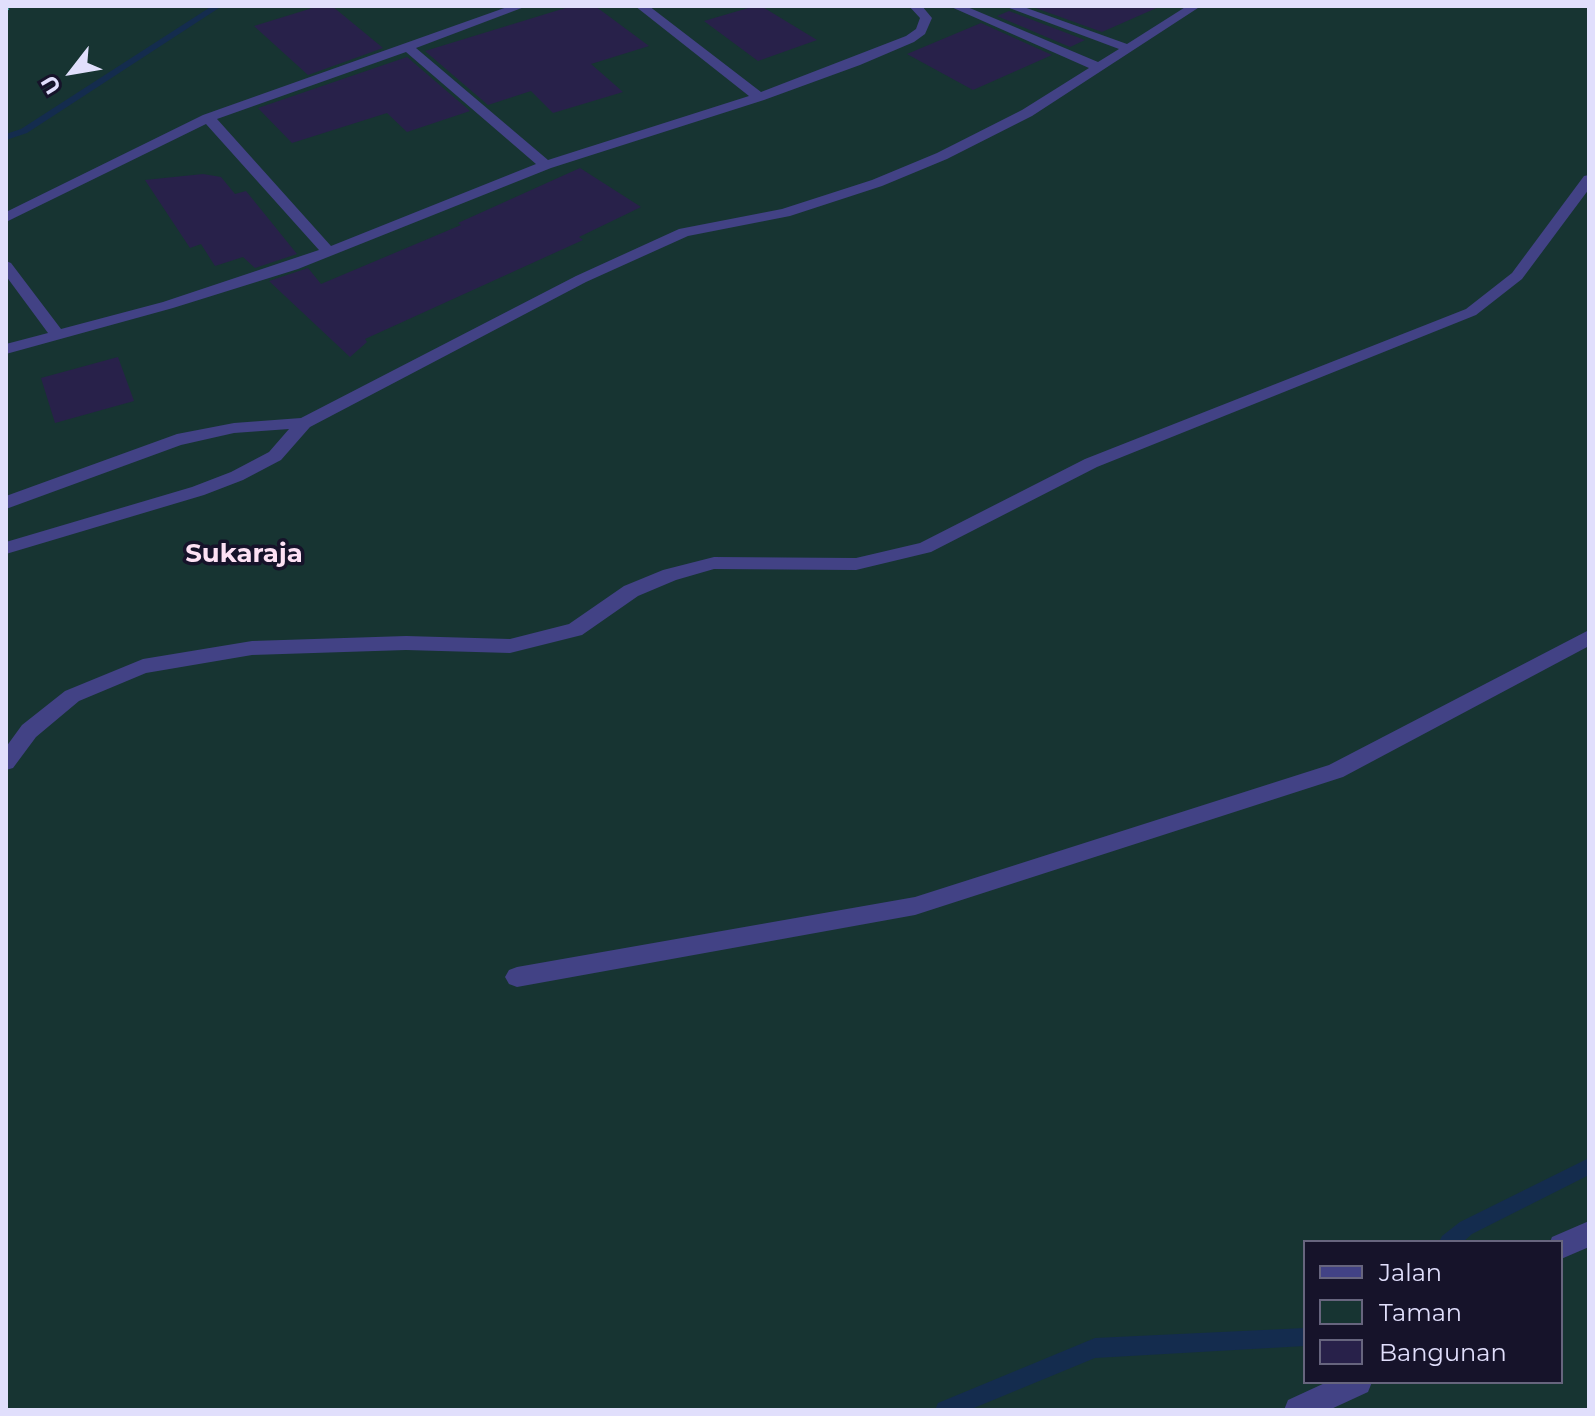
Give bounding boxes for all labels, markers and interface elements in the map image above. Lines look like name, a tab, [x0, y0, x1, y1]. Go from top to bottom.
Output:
north arrow	[32, 32, 112, 112]
text: U	[35, 70, 67, 99]
district label: Sukaraja	[185, 538, 303, 570]
legend	[1303, 1240, 1563, 1384]
text: Jalan	[1379, 1258, 1442, 1287]
text: Taman	[1379, 1298, 1462, 1327]
text: Bangunan	[1379, 1338, 1507, 1367]

